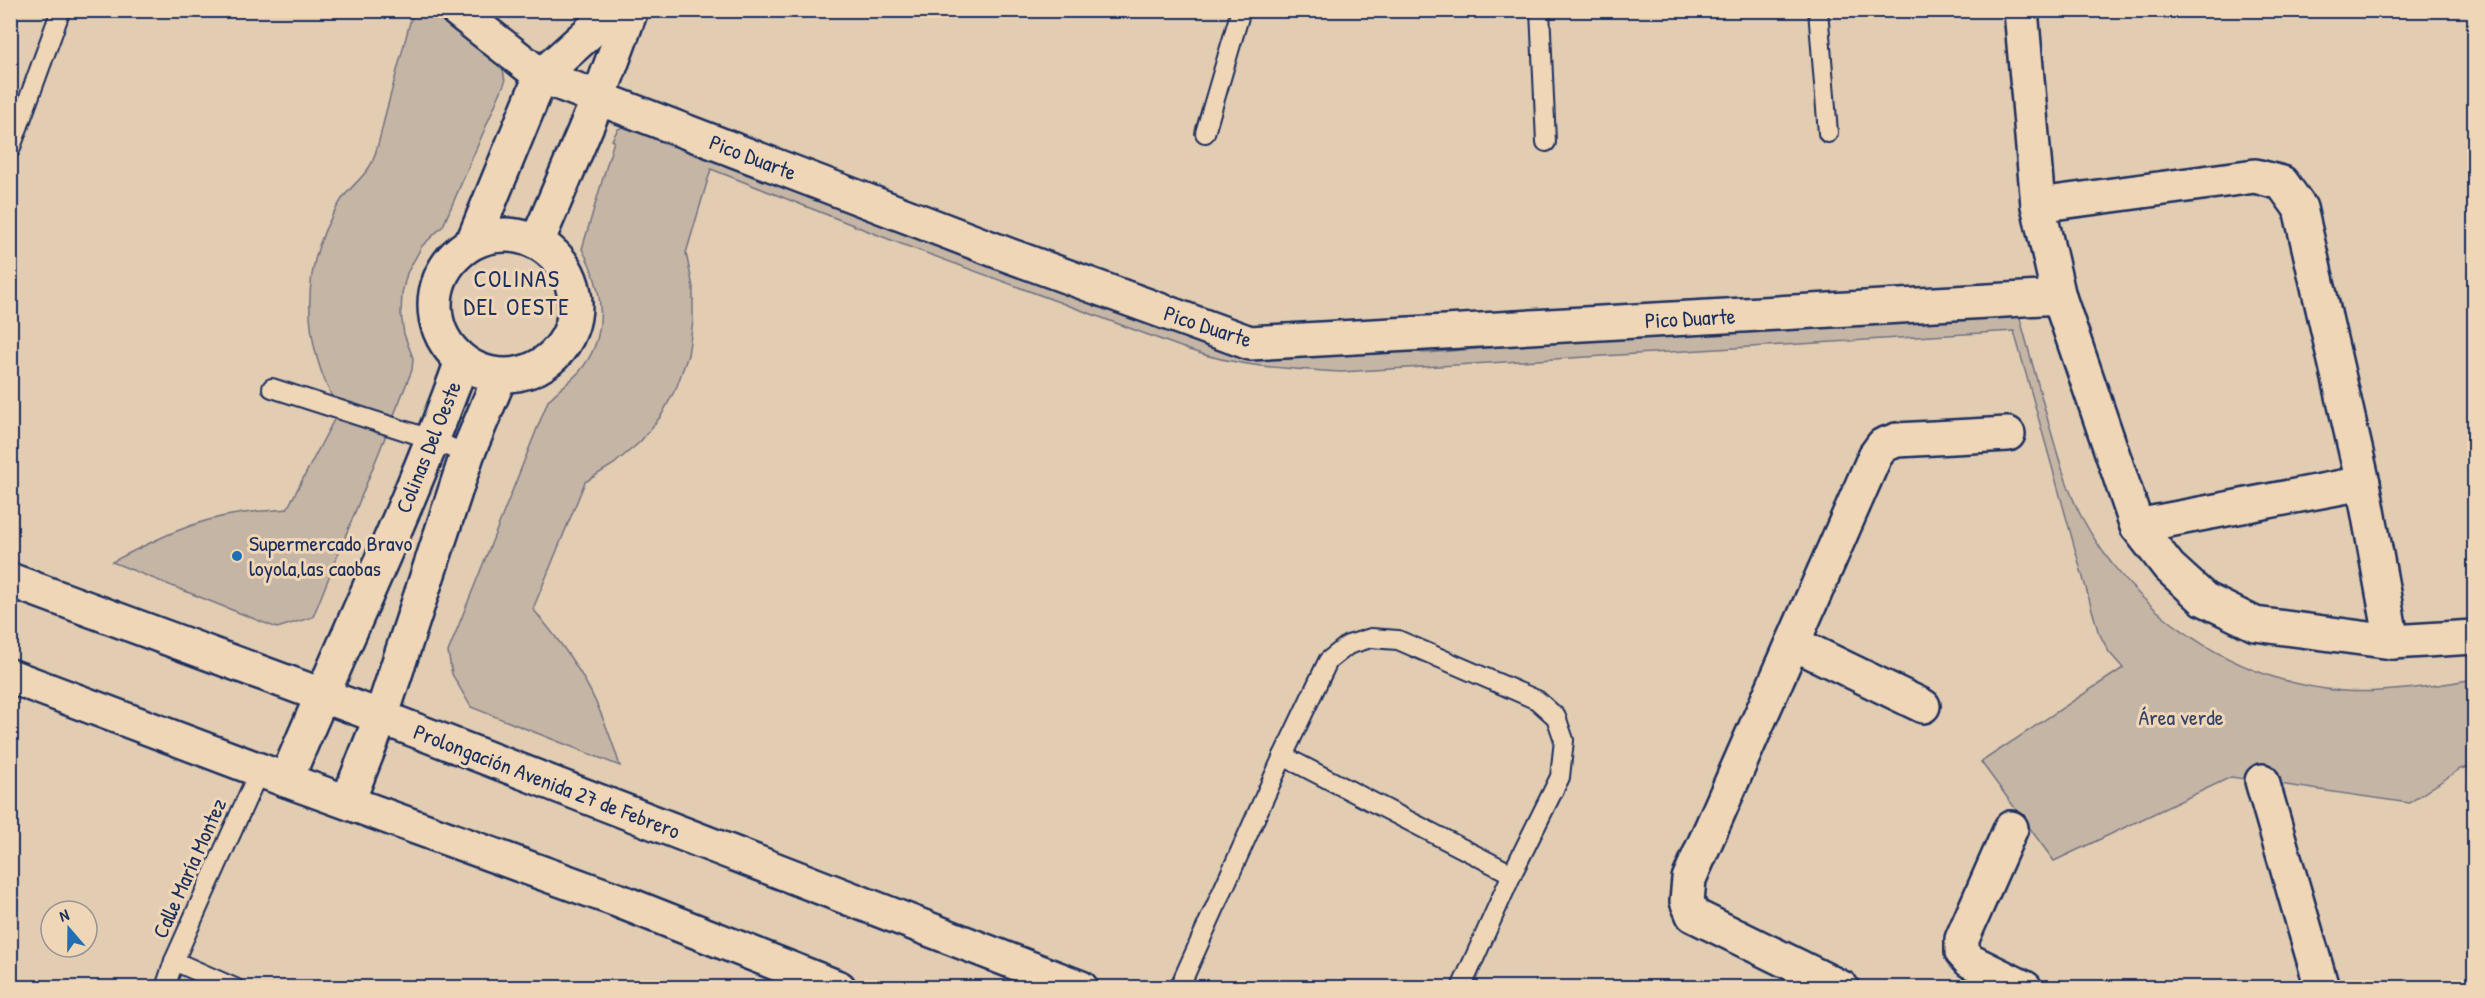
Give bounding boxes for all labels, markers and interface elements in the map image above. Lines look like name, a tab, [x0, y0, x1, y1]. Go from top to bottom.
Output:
street label: Pico Duarte	[705, 127, 801, 187]
district label: COLINAS DEL OESTE	[464, 262, 570, 322]
street label: Pico Duarte	[1160, 298, 1256, 354]
street label: Pico Duarte	[1644, 301, 1736, 335]
street label: Colinas Del Oeste	[388, 376, 468, 517]
place label: Supermercado Bravo loyola,las caobas	[249, 528, 412, 583]
marker: Supermercado Bravo loyola,las caobas	[230, 549, 244, 563]
park label: Área verde	[2138, 702, 2224, 732]
street label: Prolongación Avenida 27 de Febrero	[410, 716, 685, 846]
street label: Calle María Montez	[145, 793, 233, 943]
north arrow	[39, 899, 99, 959]
text: N	[56, 903, 72, 927]

